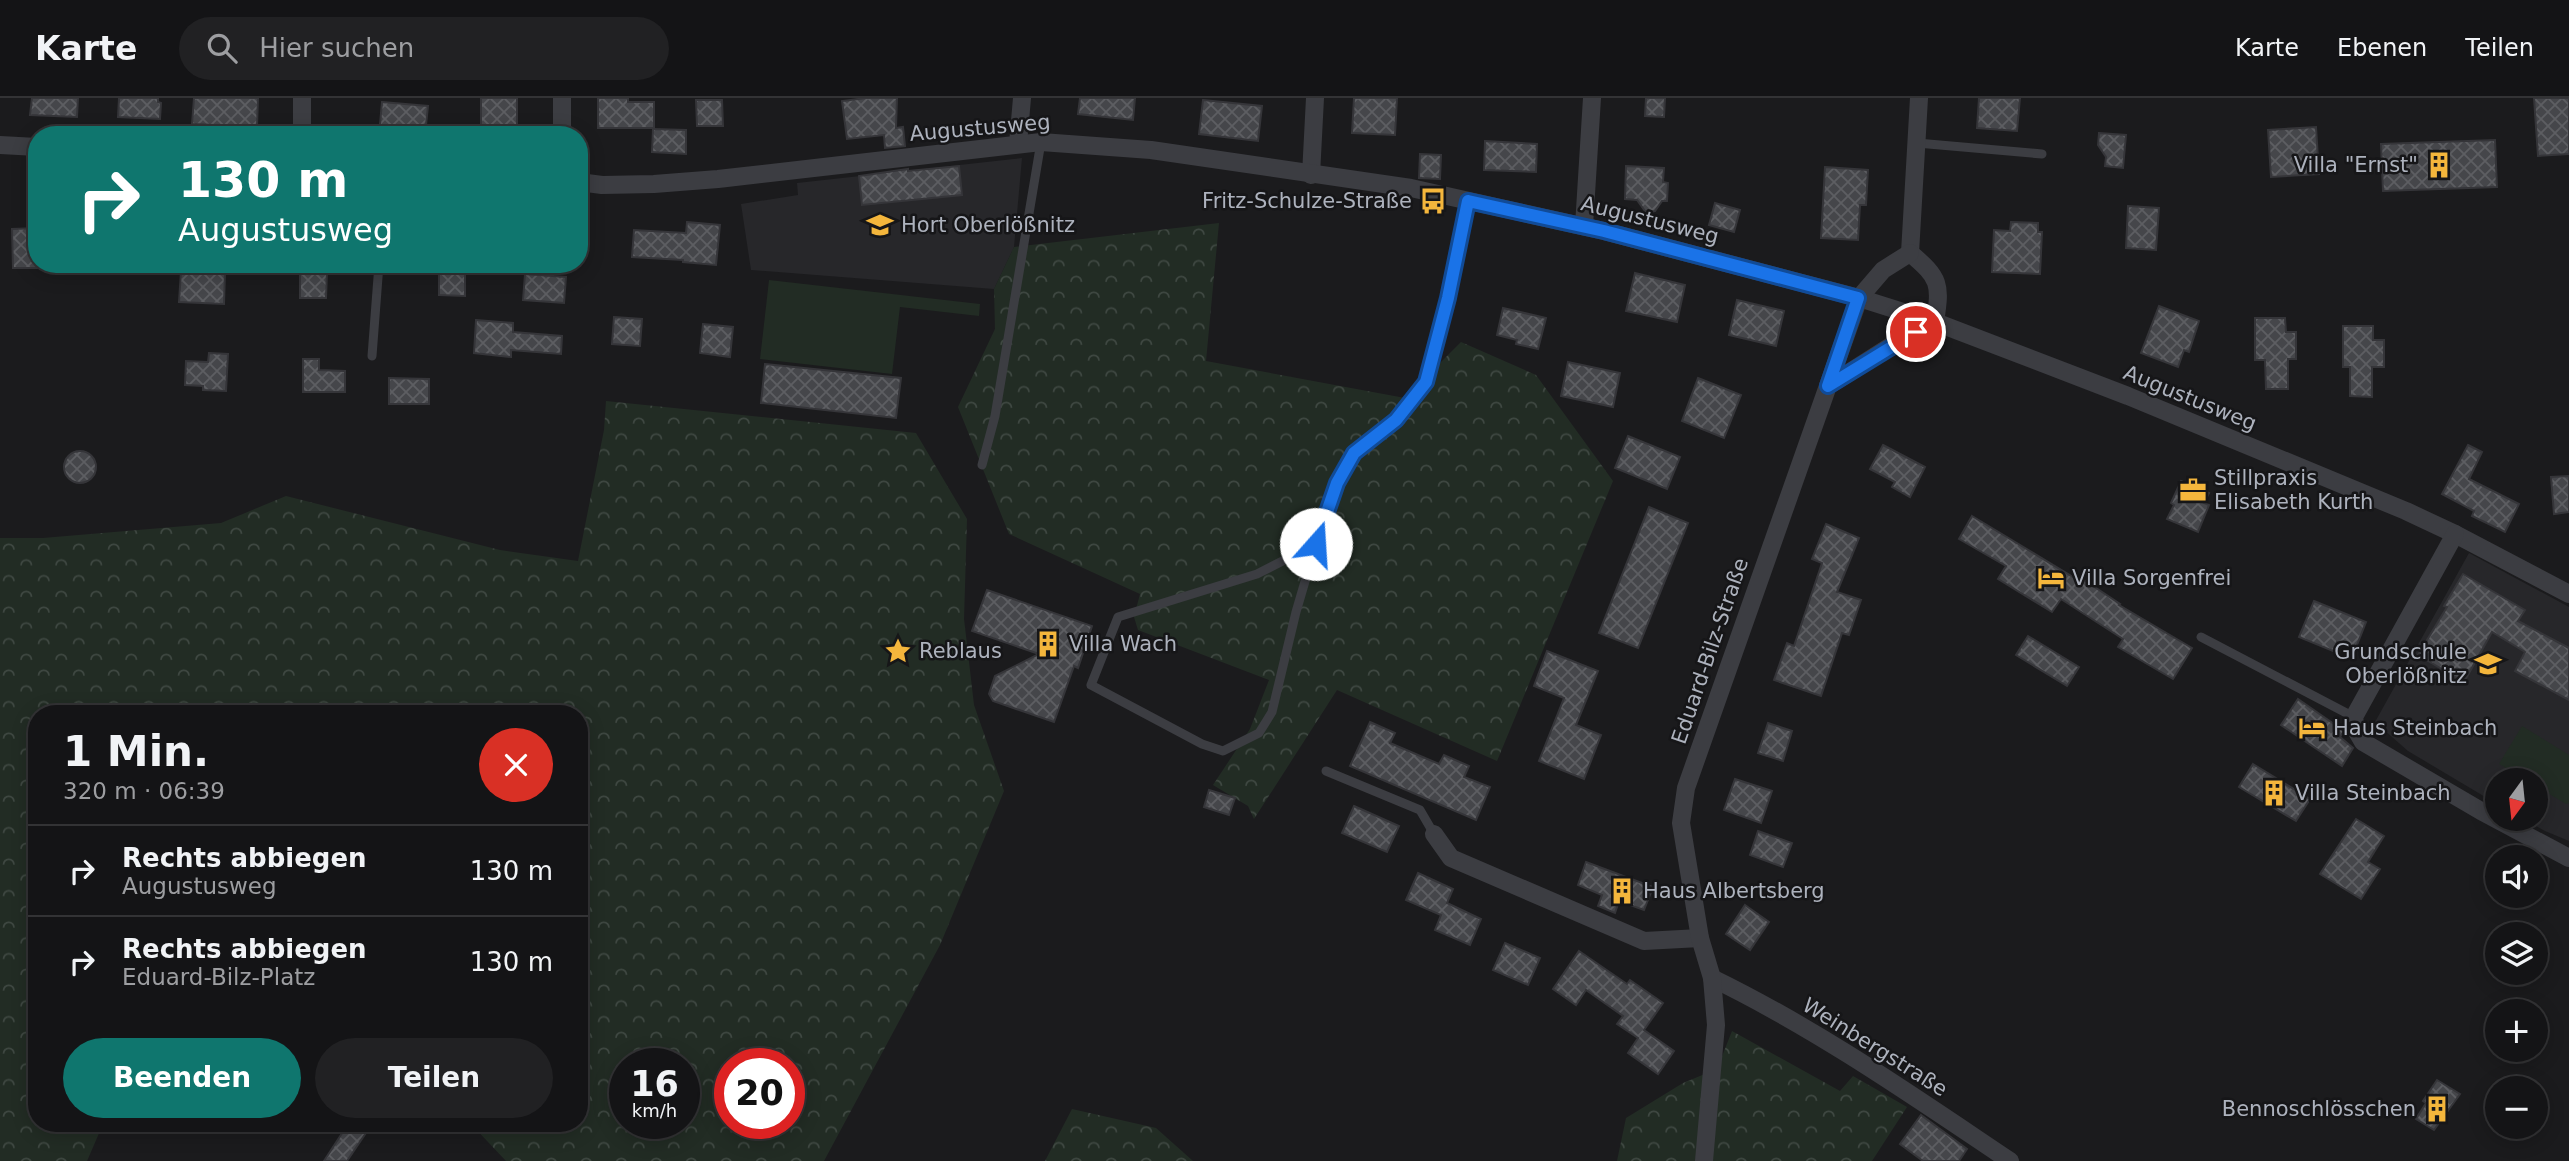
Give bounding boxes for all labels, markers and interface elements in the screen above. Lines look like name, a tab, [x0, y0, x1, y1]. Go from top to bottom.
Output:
search box	[179, 17, 669, 80]
text: Karte	[35, 29, 137, 68]
icon: search	[203, 29, 241, 67]
text: Hier suchen	[259, 33, 414, 63]
text: Karte	[2235, 34, 2299, 62]
text: Ebenen	[2337, 34, 2427, 62]
text: Teilen	[2465, 34, 2534, 62]
street label: Augustusweg	[909, 110, 1051, 146]
building icon: Villa "Ernst"	[2424, 150, 2454, 180]
text: 130 m	[178, 152, 348, 209]
place label: Villa "Ernst"	[2294, 153, 2418, 177]
icon: right	[63, 154, 154, 245]
bus stop icon: Fritz-Schulze-Straße	[1418, 186, 1448, 216]
place label: Fritz-Schulze-Straße	[1202, 189, 1412, 213]
street label: Augustusweg	[1579, 191, 1721, 249]
school or university icon: Hort Oberlößnitz	[865, 210, 895, 240]
text: Augustusweg	[178, 211, 393, 249]
place label: Hort Oberlößnitz	[901, 213, 1075, 237]
pin	[1886, 302, 1946, 362]
icon: arrive	[1897, 313, 1935, 351]
street label: Augustusweg	[2120, 360, 2260, 436]
place label: Stillpraxis Elisabeth Kurth	[2214, 466, 2373, 514]
office icon: Stillpraxis Elisabeth Kurth	[2178, 475, 2208, 505]
position arrow	[1279, 507, 1353, 581]
street label: Eduard-Bilz-Straße	[1667, 555, 1753, 747]
hotel icon: Villa Sorgenfrei	[2036, 563, 2066, 593]
place label: Villa Sorgenfrei	[2072, 566, 2231, 590]
building icon: Villa Wach	[1033, 629, 1063, 659]
place label: Villa Wach	[1069, 632, 1177, 656]
place icon: Reblaus	[883, 636, 913, 666]
place label: Reblaus	[919, 639, 1002, 663]
place label: Grundschule Oberlößnitz	[2334, 640, 2467, 688]
school or university icon: Grundschule Oberlößnitz	[2473, 649, 2503, 679]
hotel icon: Haus Steinbach	[2297, 713, 2327, 743]
place label: Haus Steinbach	[2333, 716, 2497, 740]
text: 1 Min.	[63, 727, 209, 776]
button: close	[479, 728, 553, 802]
north arrow	[2485, 768, 2548, 831]
map controls	[2485, 768, 2548, 1139]
text: 320 m · 06:39	[63, 778, 225, 804]
building icon: Villa Steinbach	[2259, 778, 2289, 808]
place label: Villa Steinbach	[2295, 781, 2451, 805]
text: Rechts abbiegen	[122, 843, 367, 873]
button: sound	[2485, 845, 2548, 908]
icon: right	[63, 852, 101, 890]
text: 130 m	[470, 856, 553, 886]
text: Augustusweg	[122, 873, 277, 899]
building icon: Haus Albertsberg	[1607, 876, 1637, 906]
place label: Haus Albertsberg	[1643, 879, 1825, 903]
button: layers	[2485, 922, 2548, 985]
text: Rechts abbiegen	[122, 934, 367, 964]
icon: right	[63, 943, 101, 981]
text: 130 m	[470, 947, 553, 977]
text: Eduard-Bilz-Platz	[122, 964, 315, 990]
street label: Weinbergstraße	[1798, 993, 1952, 1101]
button: +	[2485, 999, 2548, 1062]
button: Beenden	[63, 1038, 301, 1118]
button: Teilen	[315, 1038, 553, 1118]
speed limit sign: 20	[714, 1048, 805, 1139]
text: 16	[630, 1064, 679, 1104]
button: −	[2485, 1076, 2548, 1139]
building icon: Bennoschlösschen	[2422, 1094, 2452, 1124]
place label: Bennoschlösschen	[2222, 1097, 2416, 1121]
text: km/h	[632, 1100, 677, 1121]

